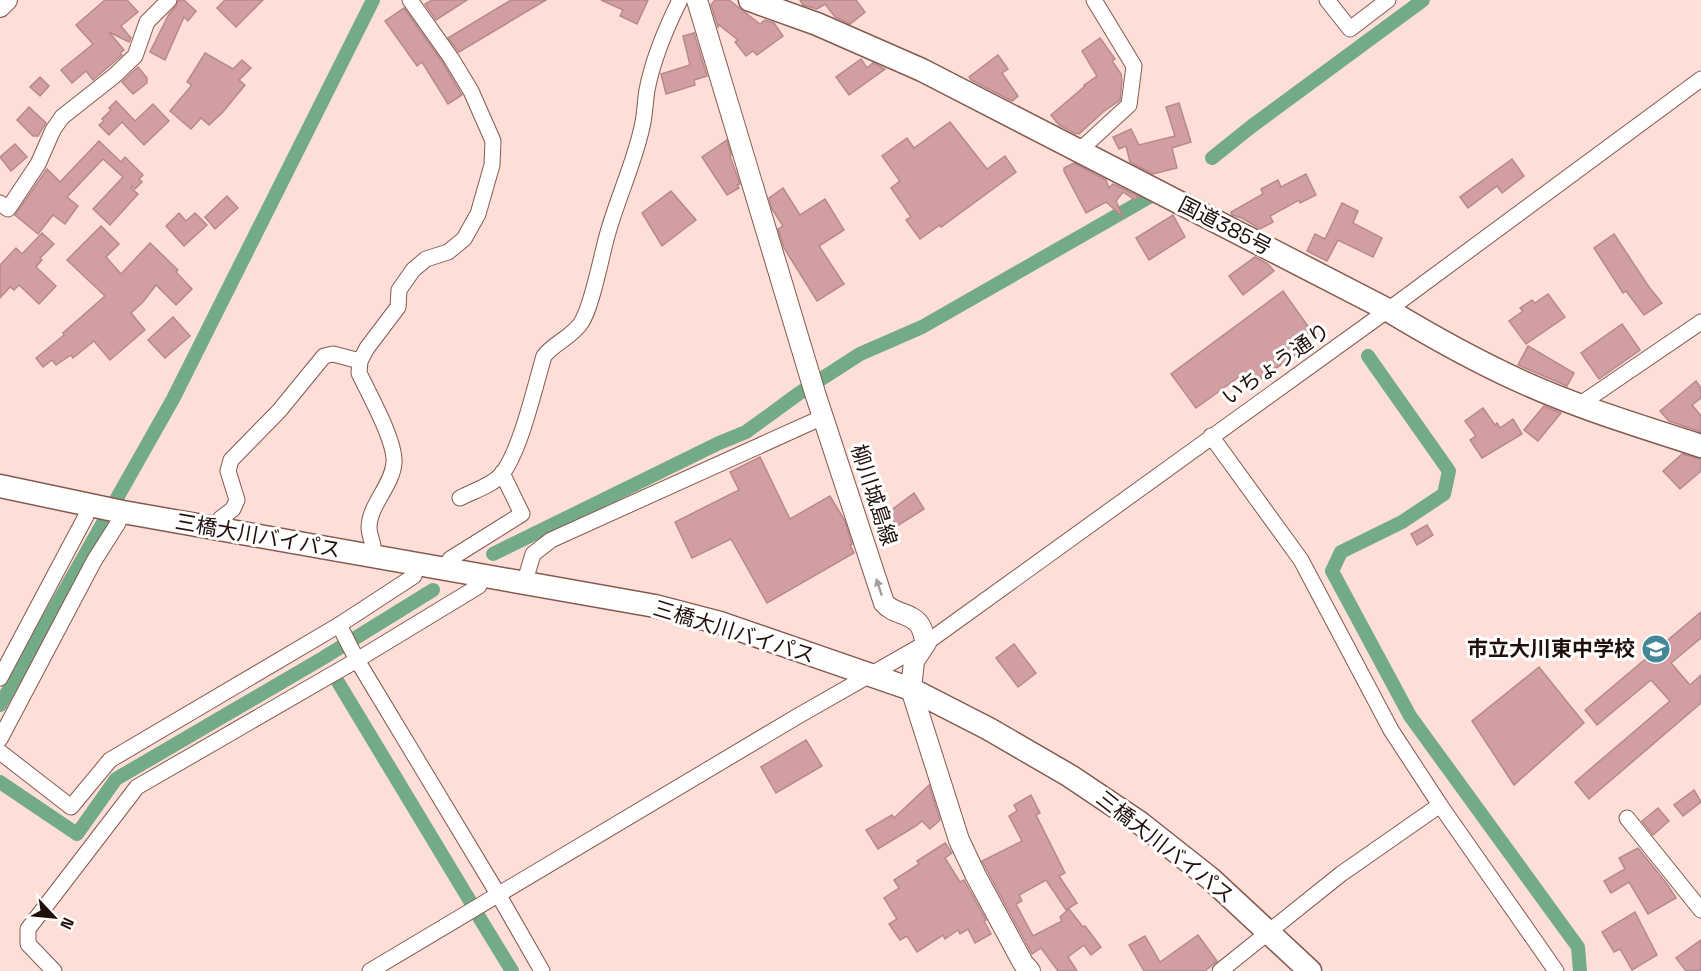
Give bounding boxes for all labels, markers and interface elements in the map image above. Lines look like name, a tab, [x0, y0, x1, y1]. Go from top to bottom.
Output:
street label: 国道385号	[1174, 191, 1277, 261]
street label: いちょう通り	[1216, 316, 1335, 411]
street label: 柳川城島線	[845, 441, 904, 549]
street label: 三橋大川バイパス	[173, 508, 343, 563]
one-way arrow	[873, 578, 883, 596]
street label: 三橋大川バイパス	[650, 594, 818, 669]
school or university icon: 市立大川東中学校	[1640, 633, 1672, 665]
place label: 市立大川東中学校	[1467, 635, 1635, 662]
street label: 三橋大川バイパス	[1091, 784, 1240, 909]
north arrow	[24, 887, 84, 947]
text: N	[55, 914, 79, 933]

